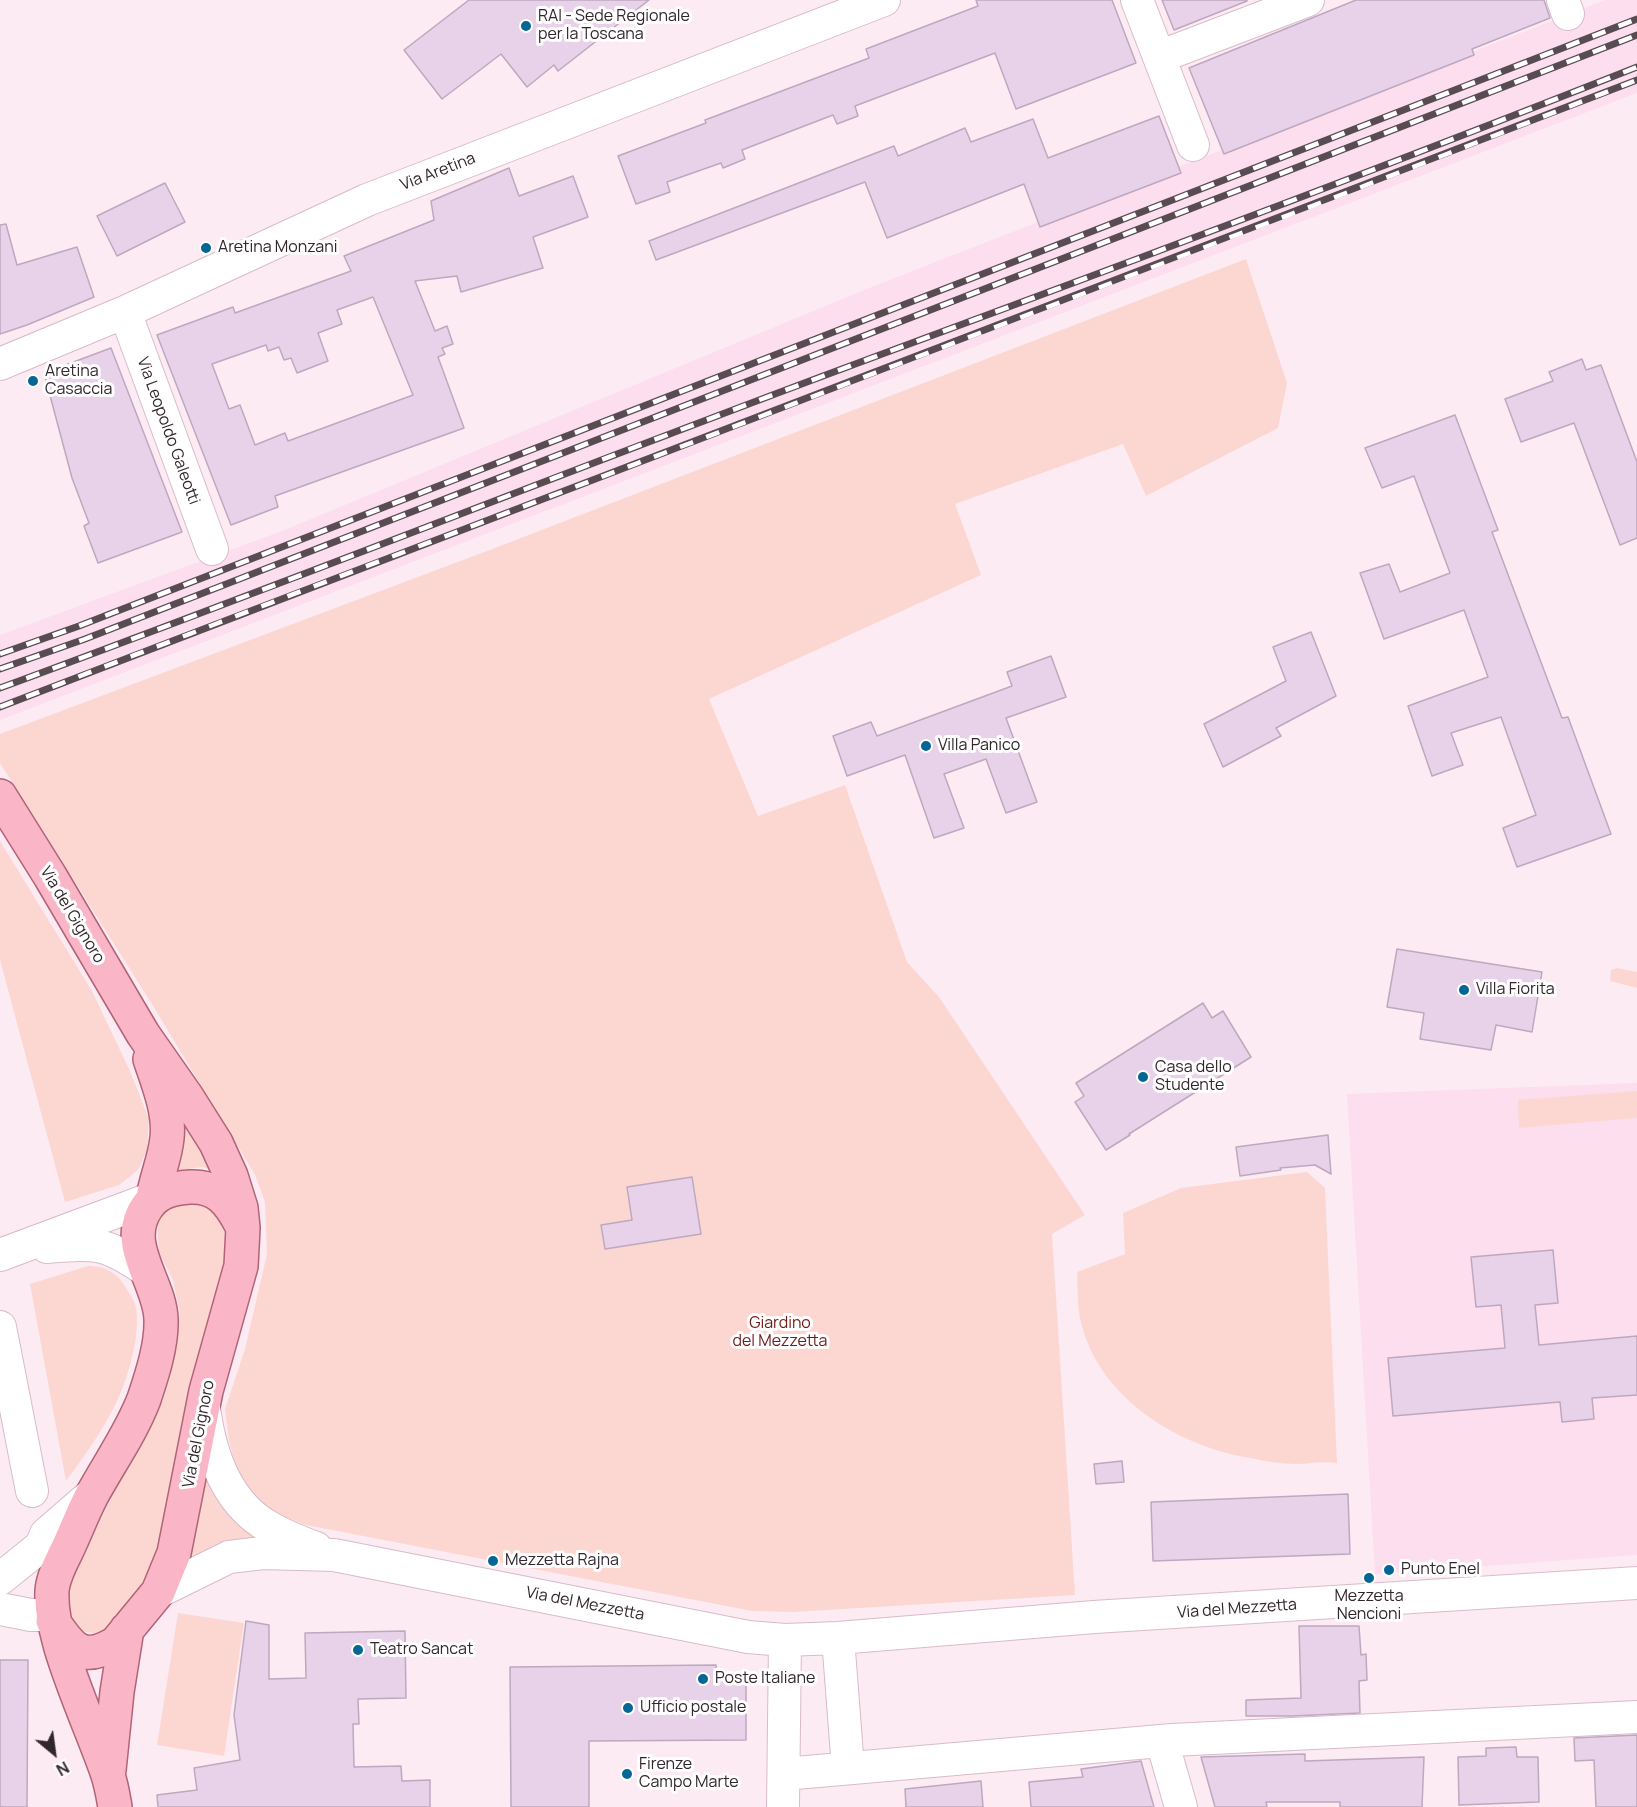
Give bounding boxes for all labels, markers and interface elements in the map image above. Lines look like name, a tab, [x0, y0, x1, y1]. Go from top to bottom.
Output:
place label: RAI - Sede Regionale per la Toscana	[538, 7, 690, 45]
marker: RAI - Sede Regionale per la Toscana	[519, 19, 533, 33]
street label: Via Aretina	[398, 149, 478, 195]
place label: Aretina Monzani	[218, 238, 337, 258]
marker: Aretina Monzani	[199, 241, 213, 255]
street label: Via Leopoldo Galeotti	[132, 355, 204, 507]
place label: Aretina Casaccia	[45, 362, 112, 400]
marker: Aretina Casaccia	[26, 374, 40, 388]
place label: Villa Panico	[938, 736, 1020, 756]
marker: Villa Panico	[919, 739, 933, 753]
street label: Via del Gignoro	[36, 863, 108, 967]
place label: Villa Fiorita	[1476, 980, 1555, 1000]
marker: Villa Fiorita	[1457, 983, 1471, 997]
place label: Casa dello Studente	[1155, 1058, 1232, 1096]
marker: Casa dello Studente	[1136, 1070, 1150, 1084]
park label: Giardino del Mezzetta	[733, 1314, 827, 1352]
street label: Via del Gignoro	[179, 1378, 219, 1490]
place label: Mezzetta Rajna	[505, 1551, 619, 1571]
marker: Mezzetta Rajna	[486, 1554, 500, 1568]
place label: Punto Enel	[1401, 1560, 1480, 1580]
marker: Punto Enel	[1382, 1563, 1396, 1577]
marker: Mezzetta Nencioni	[1362, 1571, 1376, 1585]
street label: Via del Mezzetta	[524, 1583, 646, 1625]
place label: Mezzetta Nencioni	[1334, 1587, 1404, 1625]
street label: Via del Mezzetta	[1176, 1595, 1298, 1623]
place label: Teatro Sancat	[370, 1640, 473, 1660]
marker: Teatro Sancat	[351, 1643, 365, 1657]
place label: Poste Italiane	[715, 1669, 815, 1689]
marker: Poste Italiane	[696, 1672, 710, 1686]
place label: Ufficio postale	[640, 1698, 746, 1718]
marker: Ufficio postale	[621, 1701, 635, 1715]
north arrow	[24, 1723, 84, 1783]
place label: Firenze Campo Marte	[639, 1755, 739, 1793]
text: N	[52, 1756, 73, 1781]
marker: Firenze Campo Marte	[620, 1767, 634, 1781]

